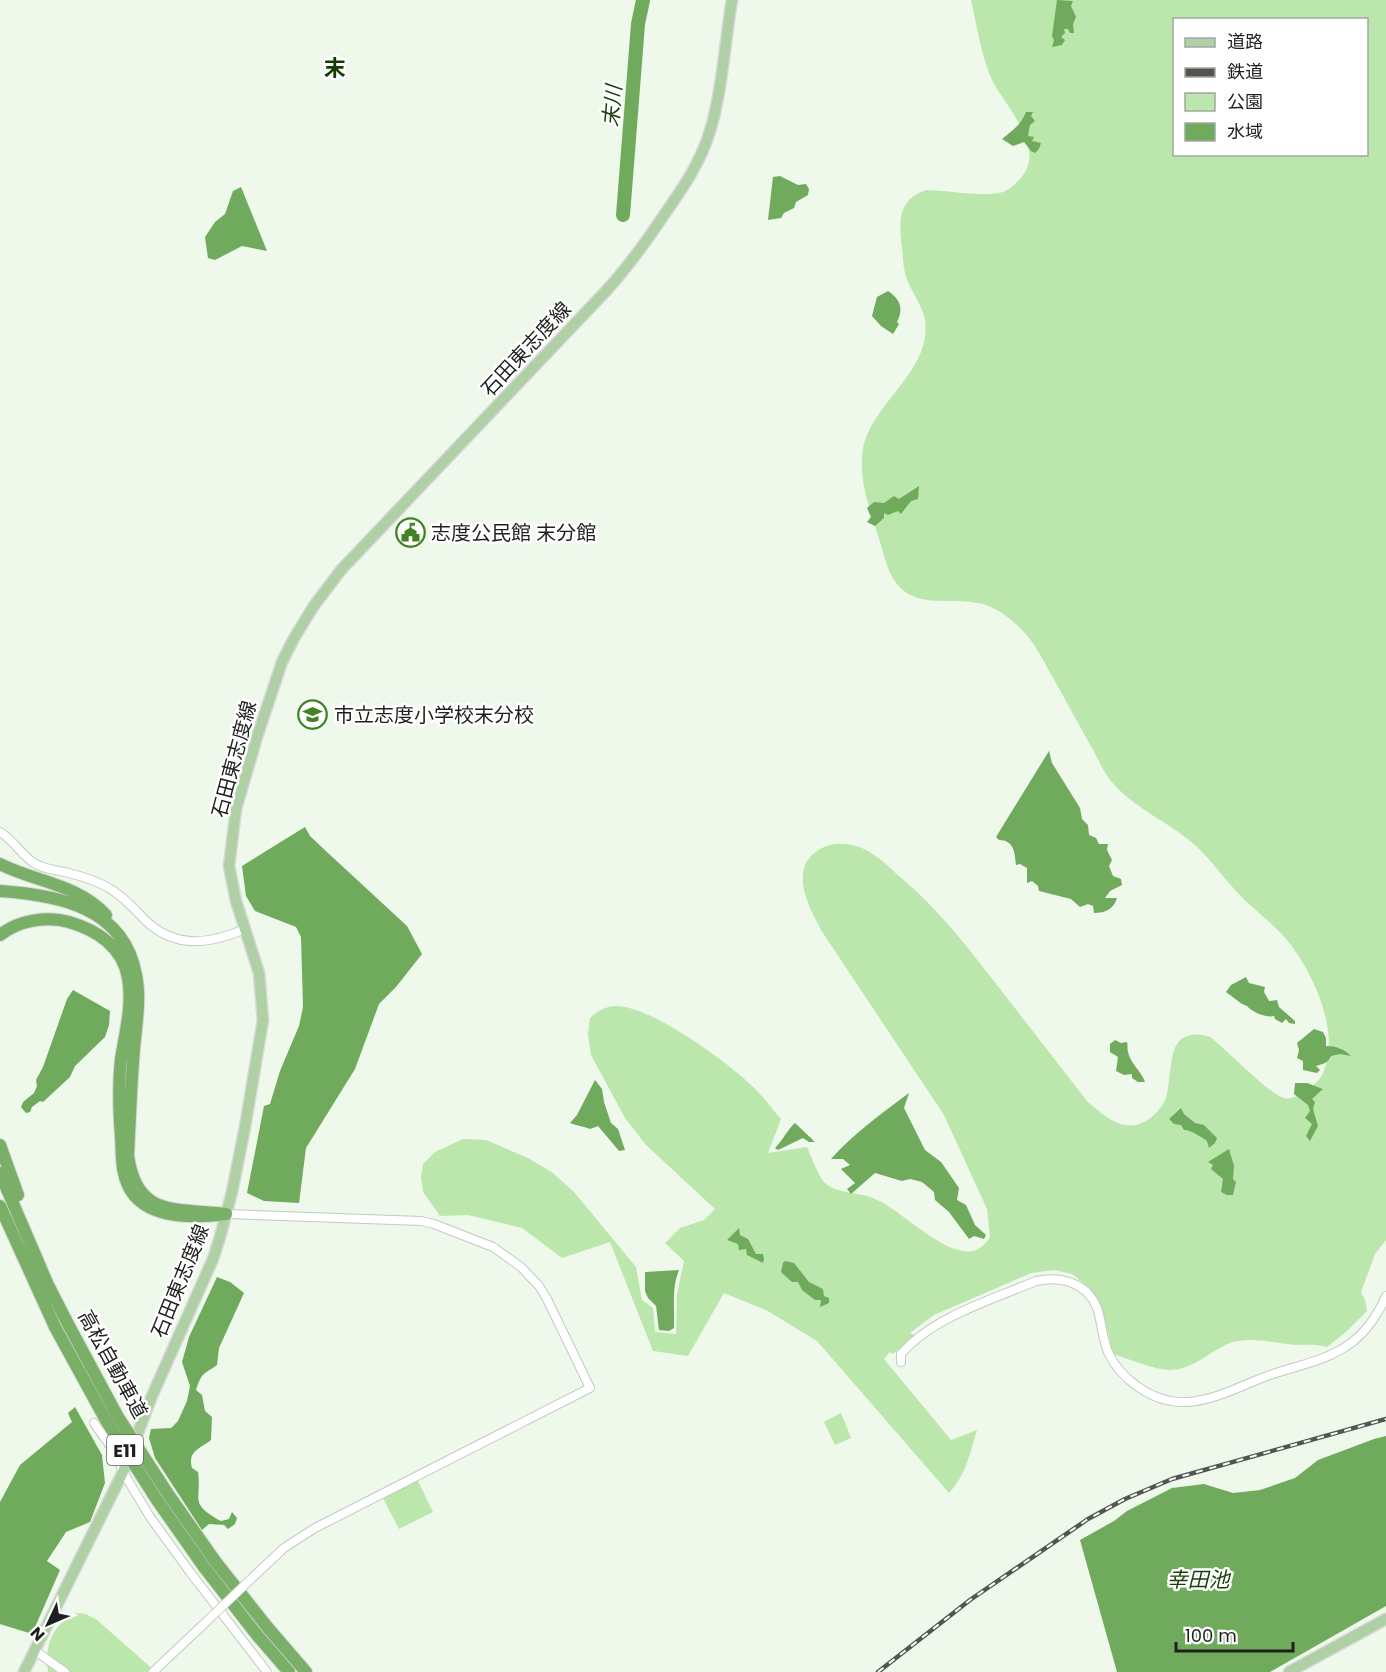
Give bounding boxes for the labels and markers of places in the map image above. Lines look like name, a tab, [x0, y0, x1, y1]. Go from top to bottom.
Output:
public building icon: 志度公民館 末分館	[394, 517, 426, 549]
place label: 志度公民館 末分館	[431, 519, 596, 547]
school or university icon: 市立志度小学校末分校	[297, 699, 329, 731]
place label: 市立志度小学校末分校	[334, 701, 534, 729]

